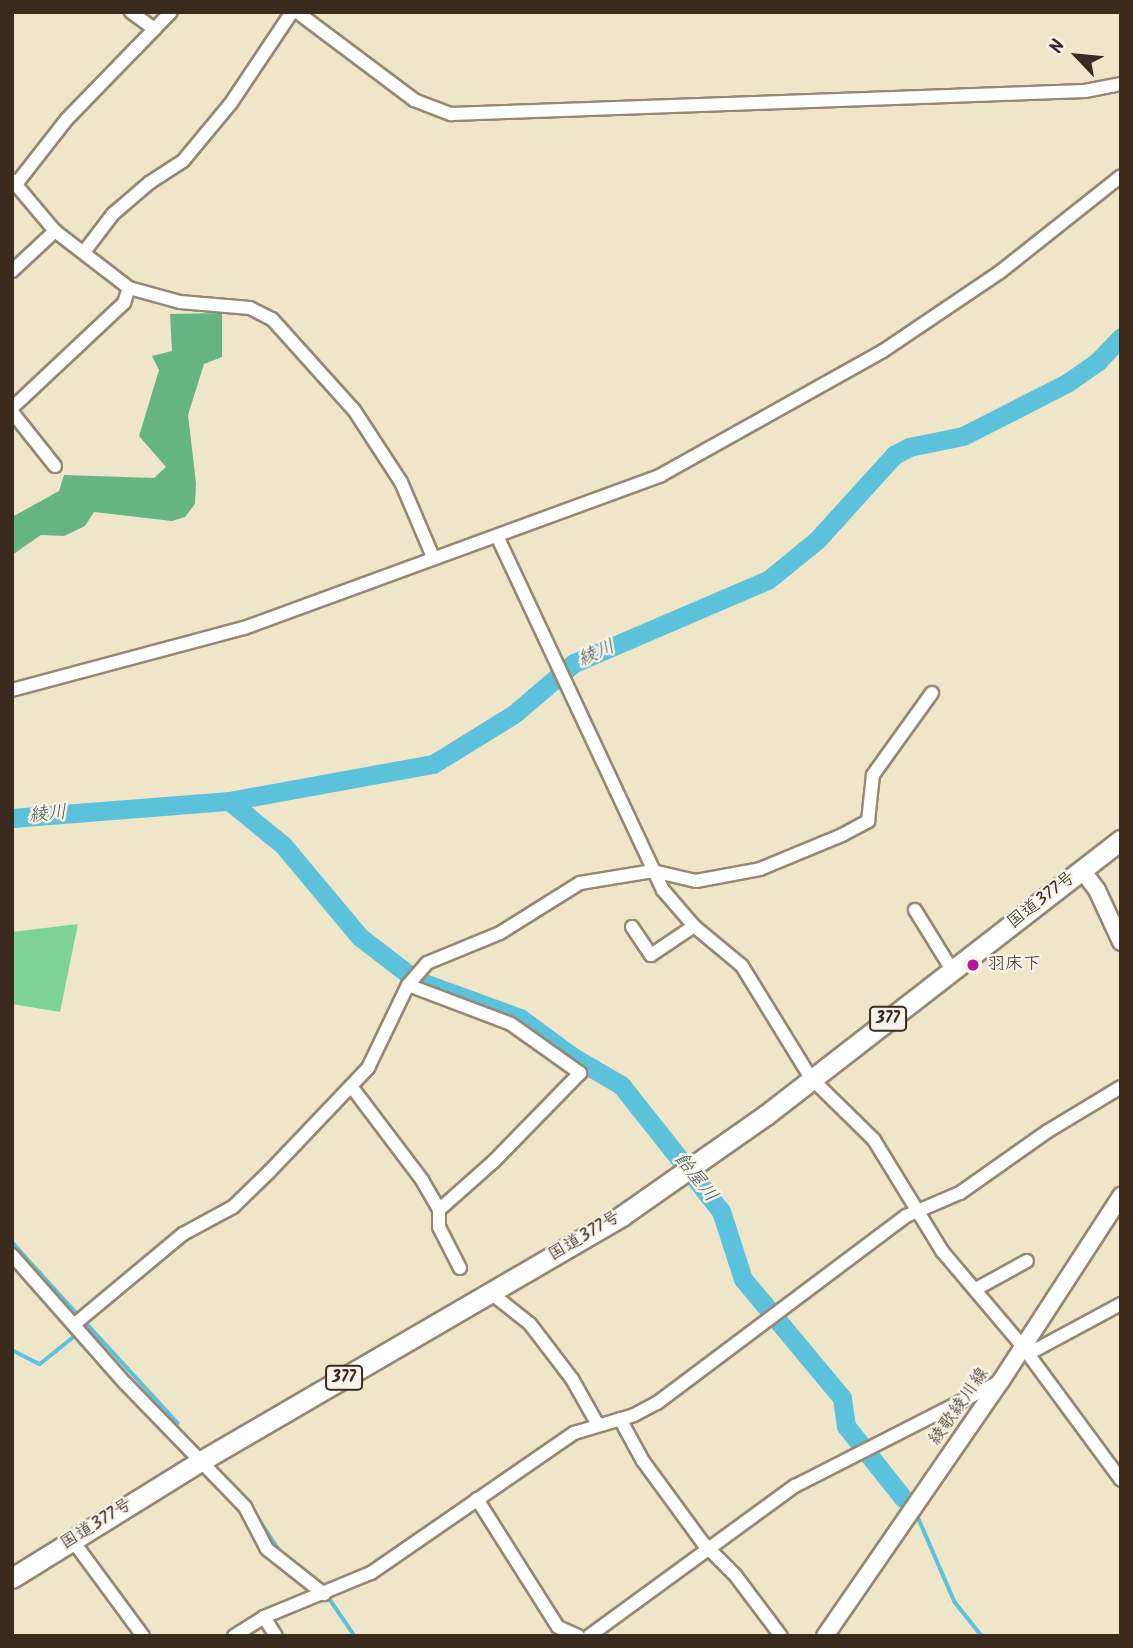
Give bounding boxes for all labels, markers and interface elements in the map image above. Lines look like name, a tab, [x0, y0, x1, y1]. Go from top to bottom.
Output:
north arrow	[1042, 21, 1112, 91]
text: N	[1042, 35, 1074, 59]
water label: 綾川	[575, 636, 619, 672]
water label: 綾川	[28, 802, 68, 828]
street label: 国道377号	[1003, 868, 1081, 934]
place label: 羽床下	[987, 954, 1041, 976]
marker: 羽床下	[965, 957, 981, 973]
road number: 377	[869, 1007, 907, 1032]
water label: 飴屋川	[668, 1149, 722, 1207]
street label: 国道377号	[545, 1207, 625, 1267]
street label: 綾歌綾川線	[925, 1364, 995, 1450]
road number: 377	[325, 1366, 363, 1390]
street label: 国道377号	[57, 1494, 137, 1556]

